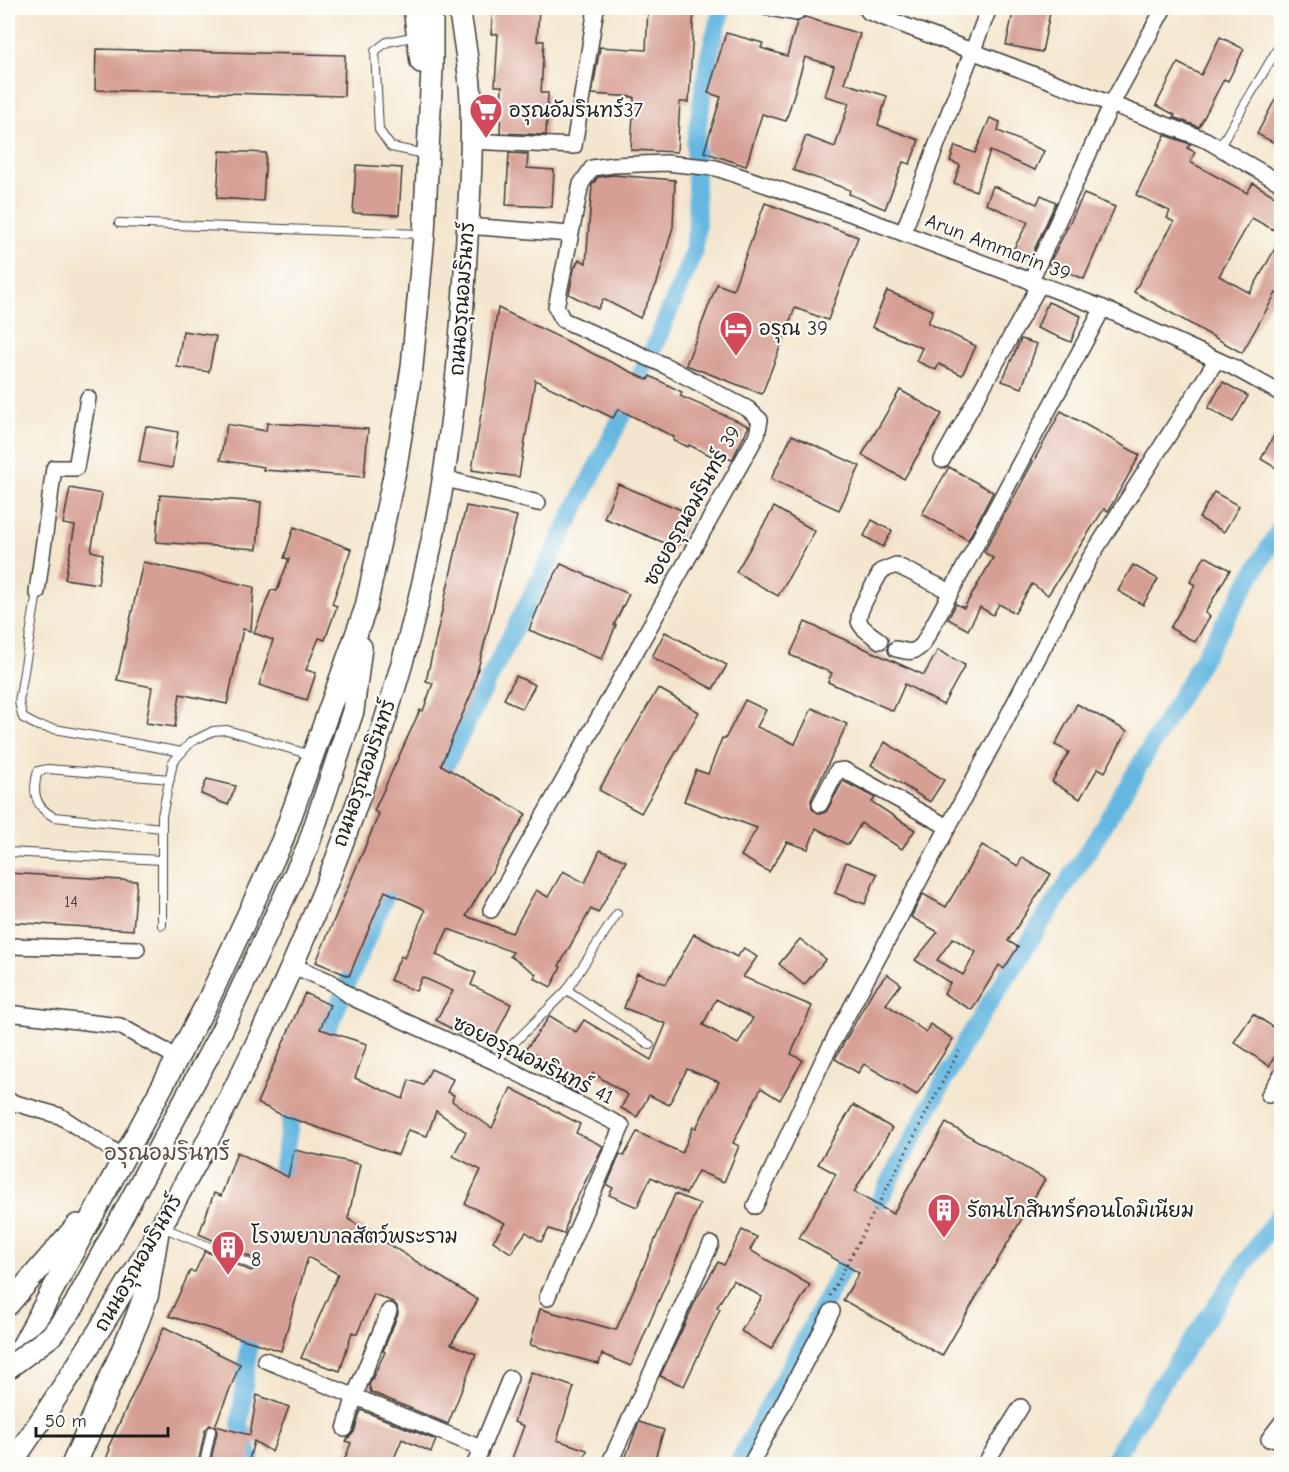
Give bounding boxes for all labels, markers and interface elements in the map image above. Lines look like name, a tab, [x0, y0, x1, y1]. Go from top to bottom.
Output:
supermarket icon: อรุณอัมรินทร์37	[468, 92, 504, 139]
place label: อรุณอัมรินทร์37	[509, 97, 644, 126]
street label: Arun Ammarin 39	[922, 209, 1074, 285]
street label: ถนนอรุณอมรินทร์	[443, 220, 483, 377]
hotel icon: อรุณ 39	[718, 310, 754, 357]
place label: อรุณ 39	[759, 317, 828, 344]
street label: ซอยอรุณอมรินทร์ 39	[637, 421, 749, 592]
street label: ถนนอรุณอมรินทร์	[326, 695, 404, 851]
house number: 14	[64, 893, 78, 911]
street label: ซอยอรุณอมรินทร์ 41	[447, 1009, 618, 1113]
district label: อรุณอมรินทร์	[104, 1138, 230, 1169]
street label: ถนนอรุณอมรินทร์	[88, 1189, 190, 1337]
building icon: รัตนโกสินทร์คอนโดมิเนียม	[926, 1192, 962, 1239]
place label: รัตนโกสินทร์คอนโดมิเนียม	[967, 1197, 1194, 1222]
place label: โรงพยาบาลสัตว์พระราม 8	[251, 1223, 458, 1271]
building icon: โรงพยาบาลสัตว์พระราม 8	[210, 1229, 246, 1276]
scale bar	[36, 1400, 168, 1438]
text: 50 m	[45, 1411, 87, 1432]

